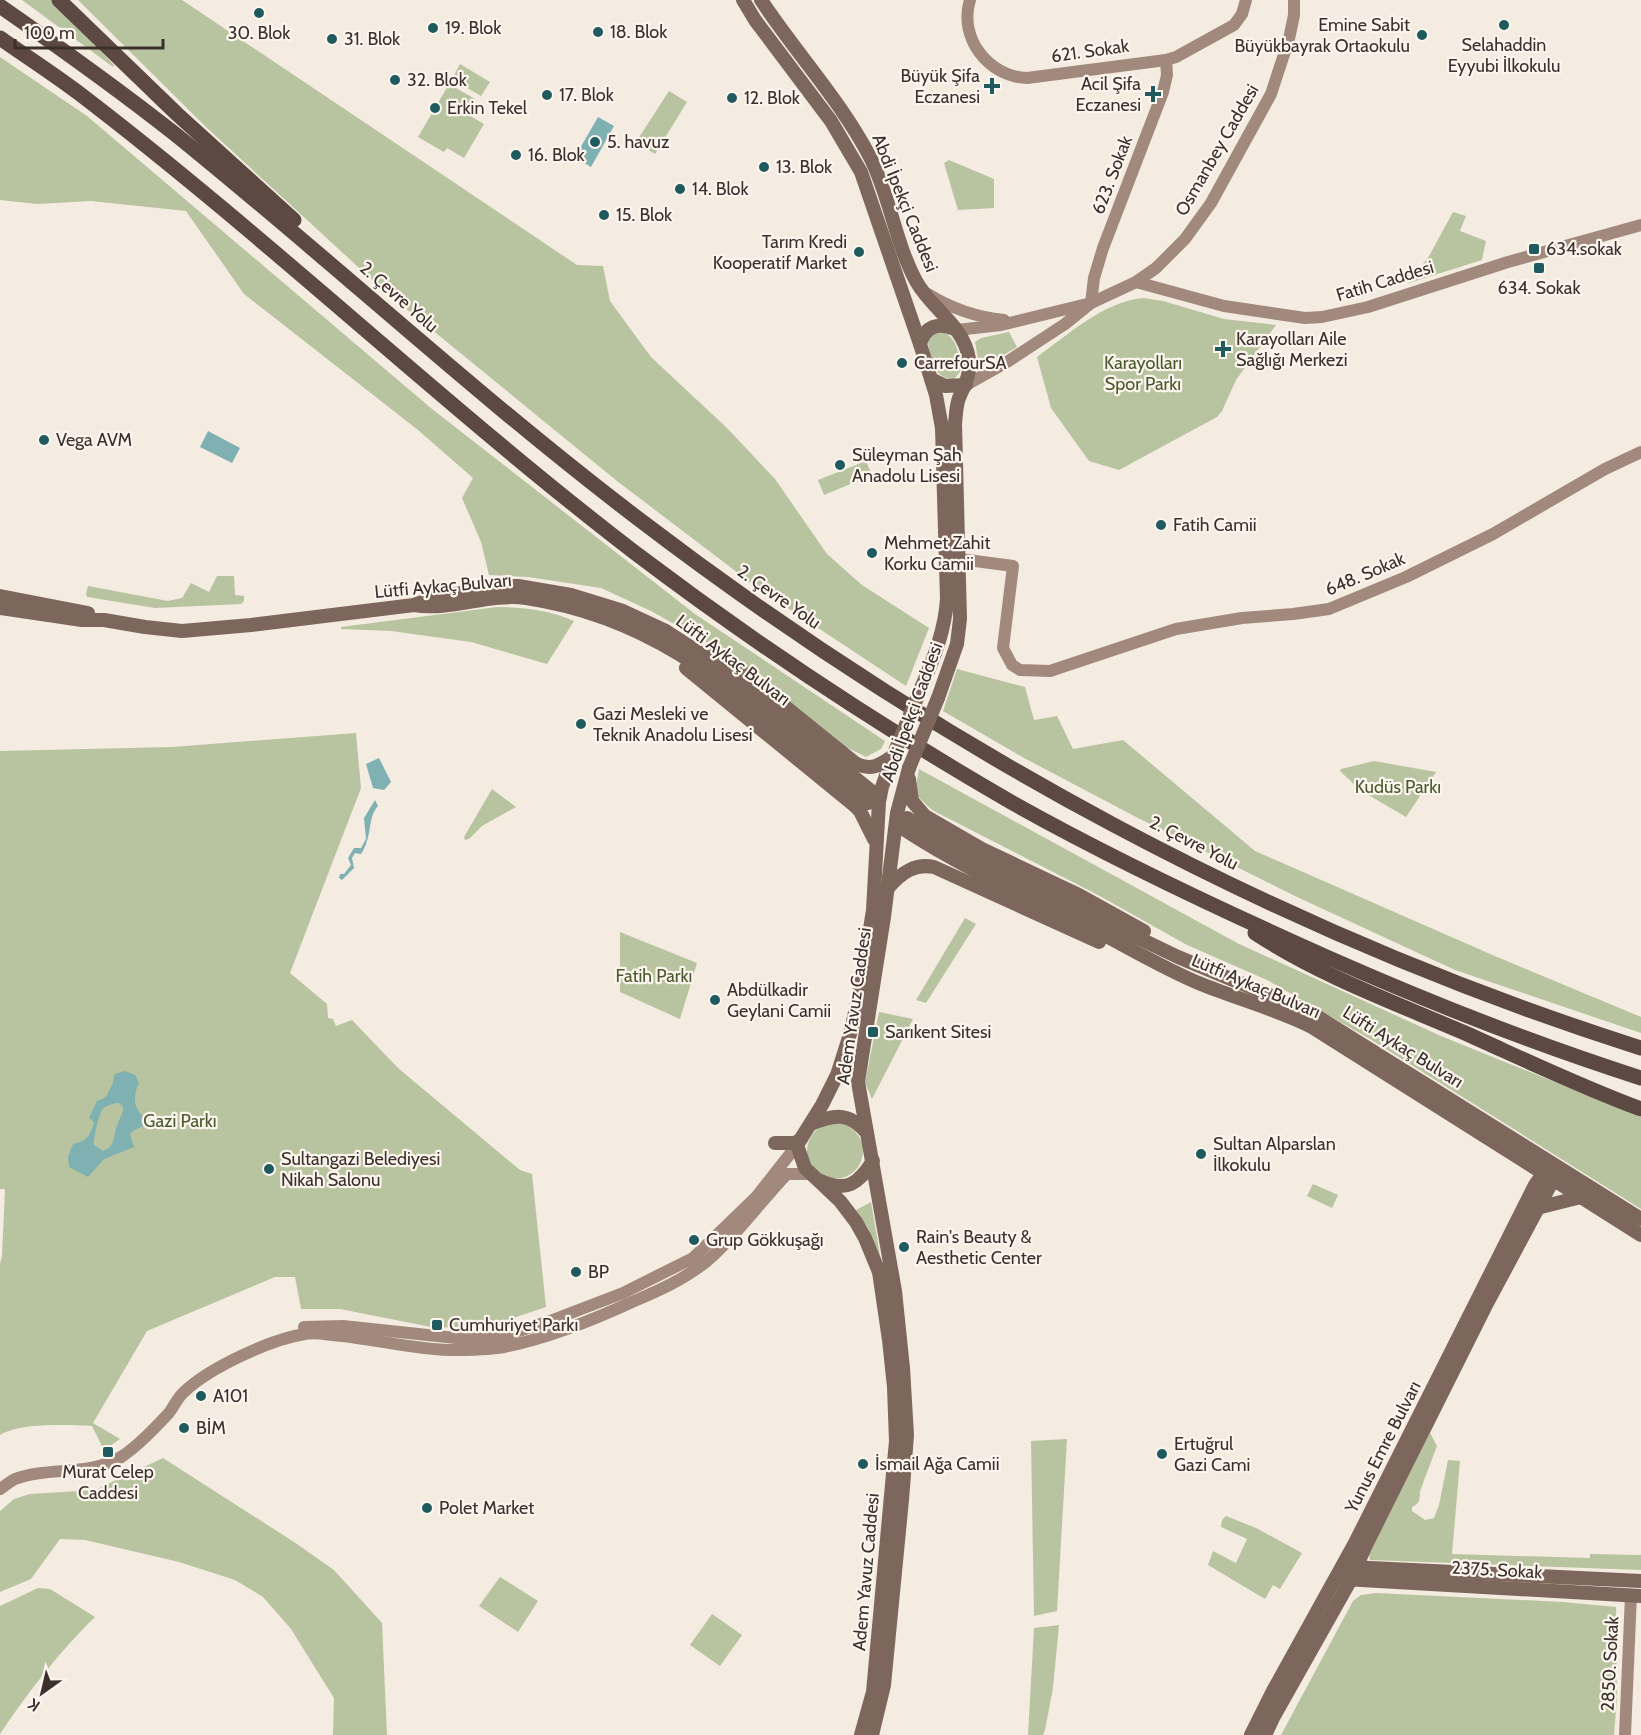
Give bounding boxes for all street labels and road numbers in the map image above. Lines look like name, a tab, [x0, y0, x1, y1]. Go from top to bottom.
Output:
street label: 621. Sokak	[1050, 35, 1131, 67]
street label: Osmanbey Caddesi	[1170, 80, 1264, 220]
street label: Abdi İpekçi Caddesi	[867, 131, 943, 275]
street label: 623. Sokak	[1087, 132, 1137, 217]
street label: Fatih Caddesi	[1334, 256, 1436, 306]
street label: 2. Çevre Yolu	[355, 257, 443, 337]
street label: 648. Sokak	[1322, 547, 1409, 601]
street label: 2. Çevre Yolu	[733, 560, 825, 634]
street label: Lütfi Aykaç Bulvarı	[373, 569, 513, 603]
street label: Lüfti Aykaç Bulvarı	[671, 610, 795, 710]
street label: Abdi İpekçi Caddesi	[877, 639, 947, 785]
street label: 2. Çevre Yolu	[1146, 811, 1242, 875]
street label: Adem Yavuz Caddesi	[832, 926, 876, 1086]
street label: Lütfi Aykaç Bulvarı	[1188, 949, 1324, 1023]
street label: Lüfti Aykaç Bulvarı	[1339, 1001, 1467, 1093]
street label: Yunus Emre Bulvarı	[1340, 1377, 1426, 1517]
street label: Adem Yavuz Caddesi	[848, 1492, 884, 1652]
street label: 2375. Sokak	[1451, 1557, 1544, 1583]
street label: 2850. Sokak	[1597, 1615, 1624, 1712]

